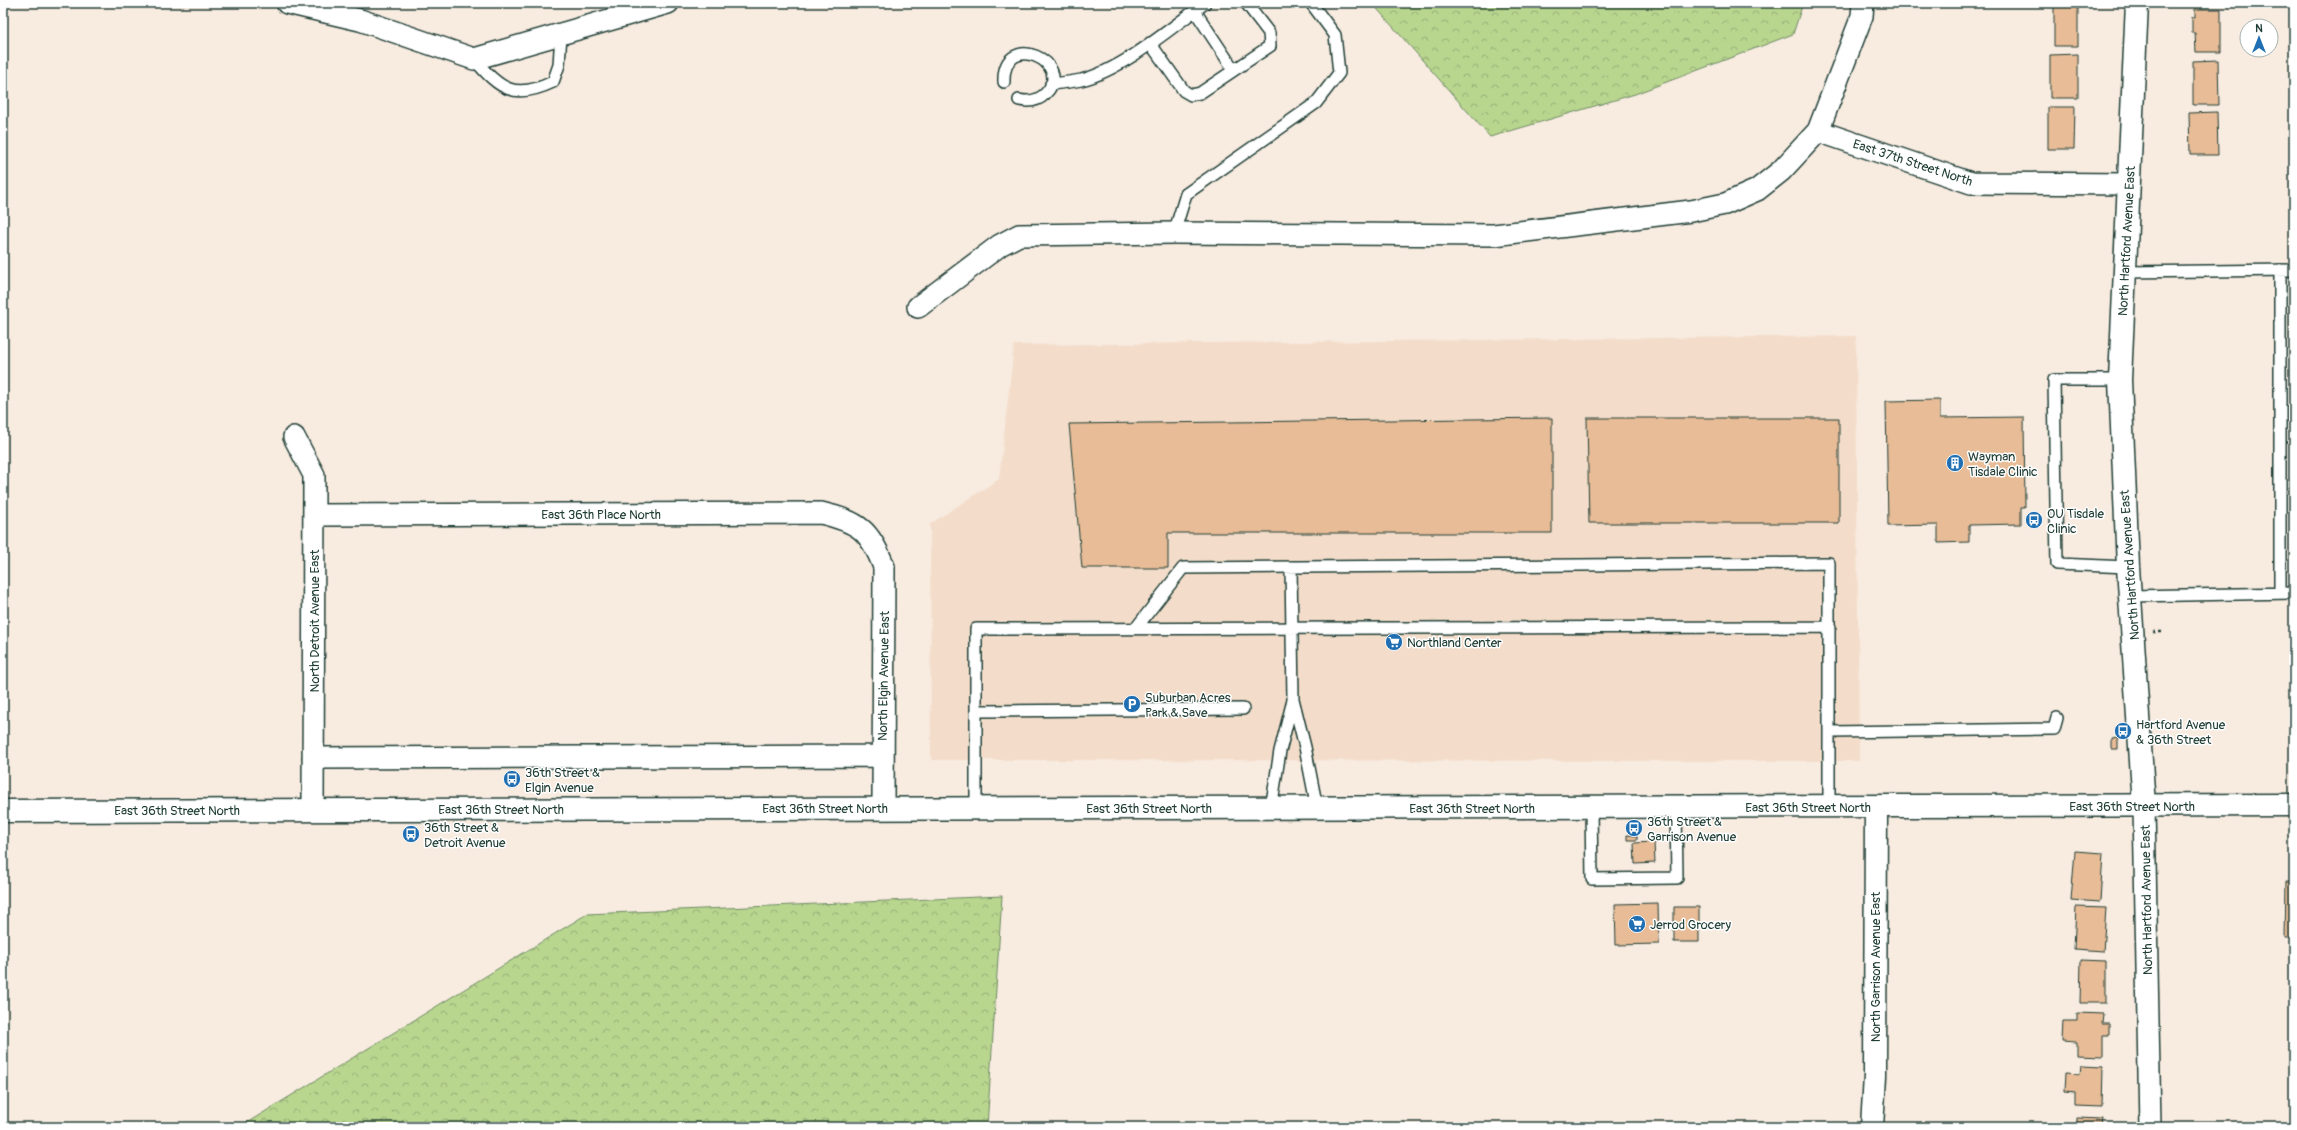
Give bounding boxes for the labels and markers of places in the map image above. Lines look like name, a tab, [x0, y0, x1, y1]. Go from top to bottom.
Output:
place label: Wayman Tisdale Clinic	[1968, 449, 2038, 480]
building icon: Wayman Tisdale Clinic	[1945, 453, 1965, 473]
place label: OU Tisdale Clinic	[2047, 506, 2105, 537]
bus stop icon: OU Tisdale Clinic	[2024, 510, 2044, 530]
supermarket icon: Northland Center	[1384, 632, 1404, 652]
place label: Northland Center	[1407, 635, 1502, 651]
place label: Suburban Acres Park & Save	[1145, 690, 1231, 721]
parking icon: Suburban Acres Park & Save	[1122, 694, 1142, 714]
place label: Hartford Avenue & 36th Street	[2136, 717, 2226, 748]
bus stop icon: Hartford Avenue & 36th Street	[2113, 721, 2133, 741]
place label: 36th Street & Elgin Avenue	[525, 765, 600, 796]
bus stop icon: 36th Street & Elgin Avenue	[502, 769, 522, 789]
place label: 36th Street & Garrison Avenue	[1647, 814, 1737, 845]
bus stop icon: 36th Street & Garrison Avenue	[1624, 818, 1644, 838]
place label: 36th Street & Detroit Avenue	[424, 820, 506, 851]
bus stop icon: 36th Street & Detroit Avenue	[401, 824, 421, 844]
supermarket icon: Jerrod Grocery	[1627, 914, 1647, 934]
place label: Jerrod Grocery	[1650, 917, 1731, 933]

